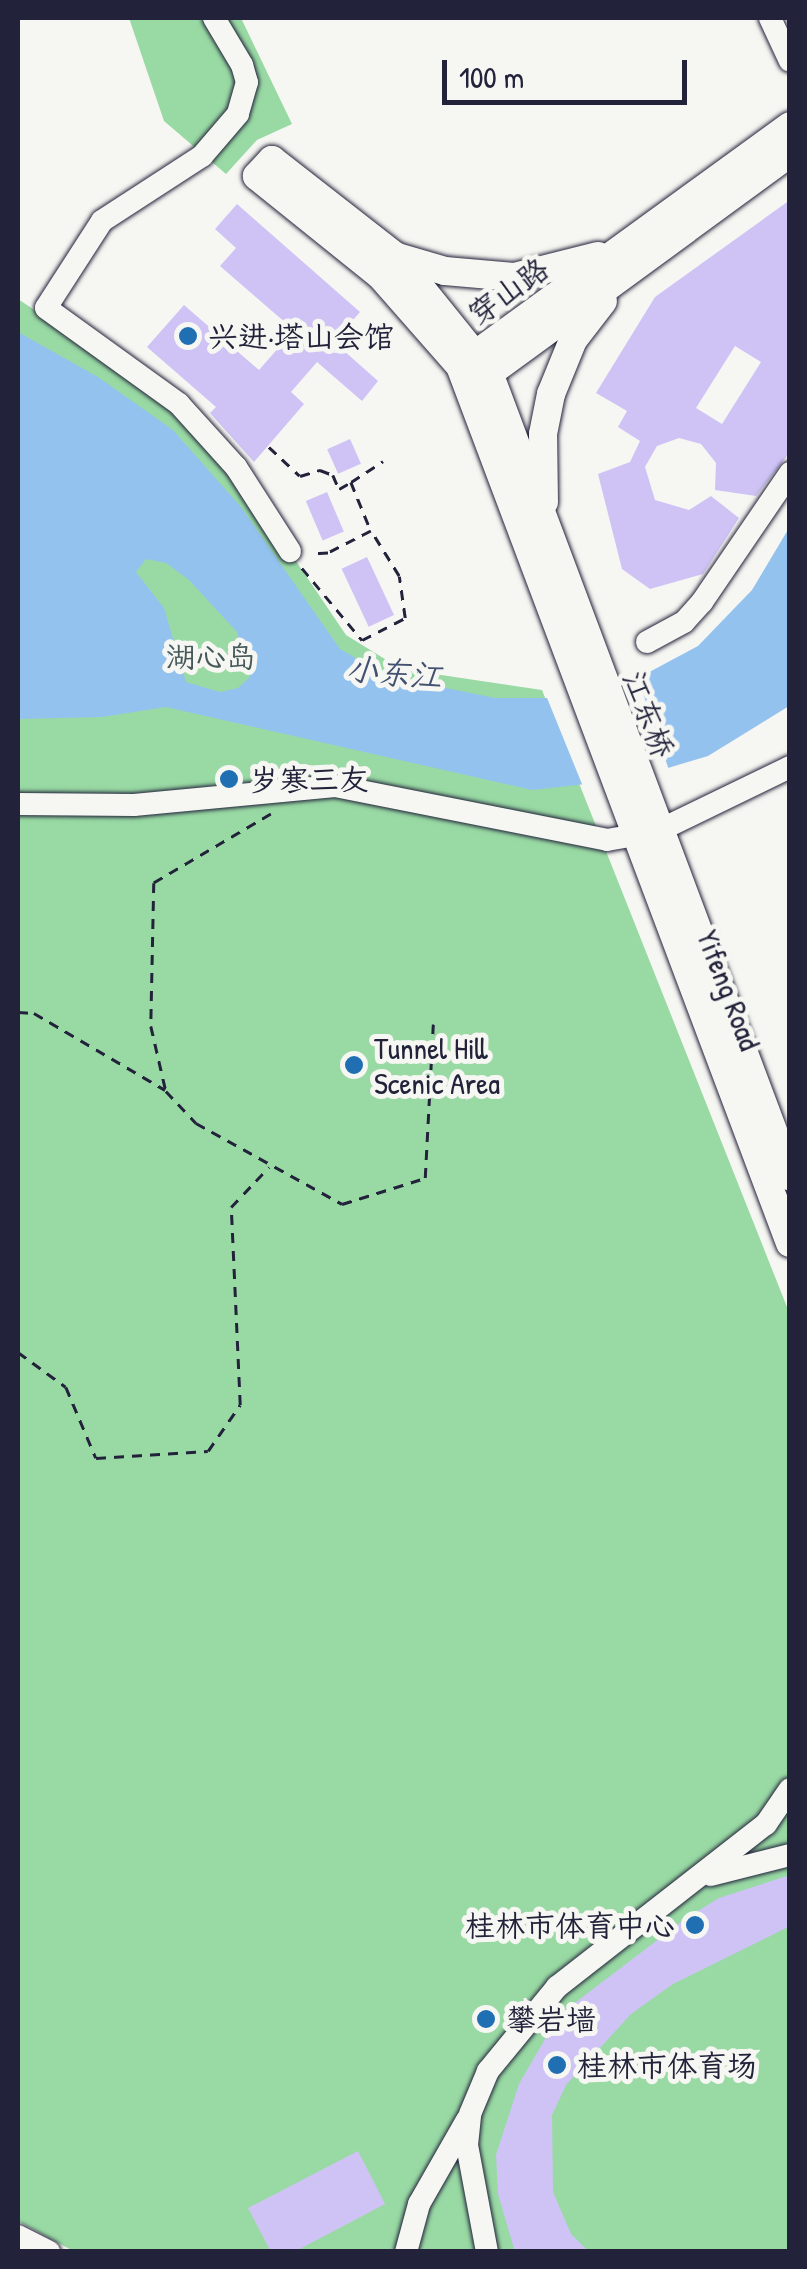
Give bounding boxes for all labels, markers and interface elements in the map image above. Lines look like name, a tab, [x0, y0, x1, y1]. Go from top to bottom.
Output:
scale bar	[447, 40, 692, 102]
text: 100 m	[459, 57, 524, 97]
street label: 穿山路	[461, 250, 555, 332]
place label: 兴进·塔山会馆	[208, 318, 394, 354]
marker: 兴进·塔山会馆	[177, 325, 199, 347]
park label: 湖心岛	[166, 638, 256, 674]
water label: 小东江	[345, 650, 443, 696]
street label: 江东桥	[616, 666, 682, 762]
place label: 岁寒三友	[249, 761, 369, 797]
marker: 岁寒三友	[218, 768, 240, 790]
street label: Yifeng Road	[690, 925, 768, 1055]
place label: Tunnel Hill Scenic Area	[374, 1030, 500, 1100]
marker: Tunnel Hill Scenic Area	[343, 1054, 365, 1076]
place label: 桂林市体育中心	[465, 1907, 675, 1943]
marker: 桂林市体育中心	[684, 1914, 706, 1936]
place label: 攀岩墙	[506, 2001, 596, 2037]
marker: 攀岩墙	[475, 2008, 497, 2030]
place label: 桂林市体育场	[577, 2047, 757, 2083]
marker: 桂林市体育场	[546, 2054, 568, 2076]

